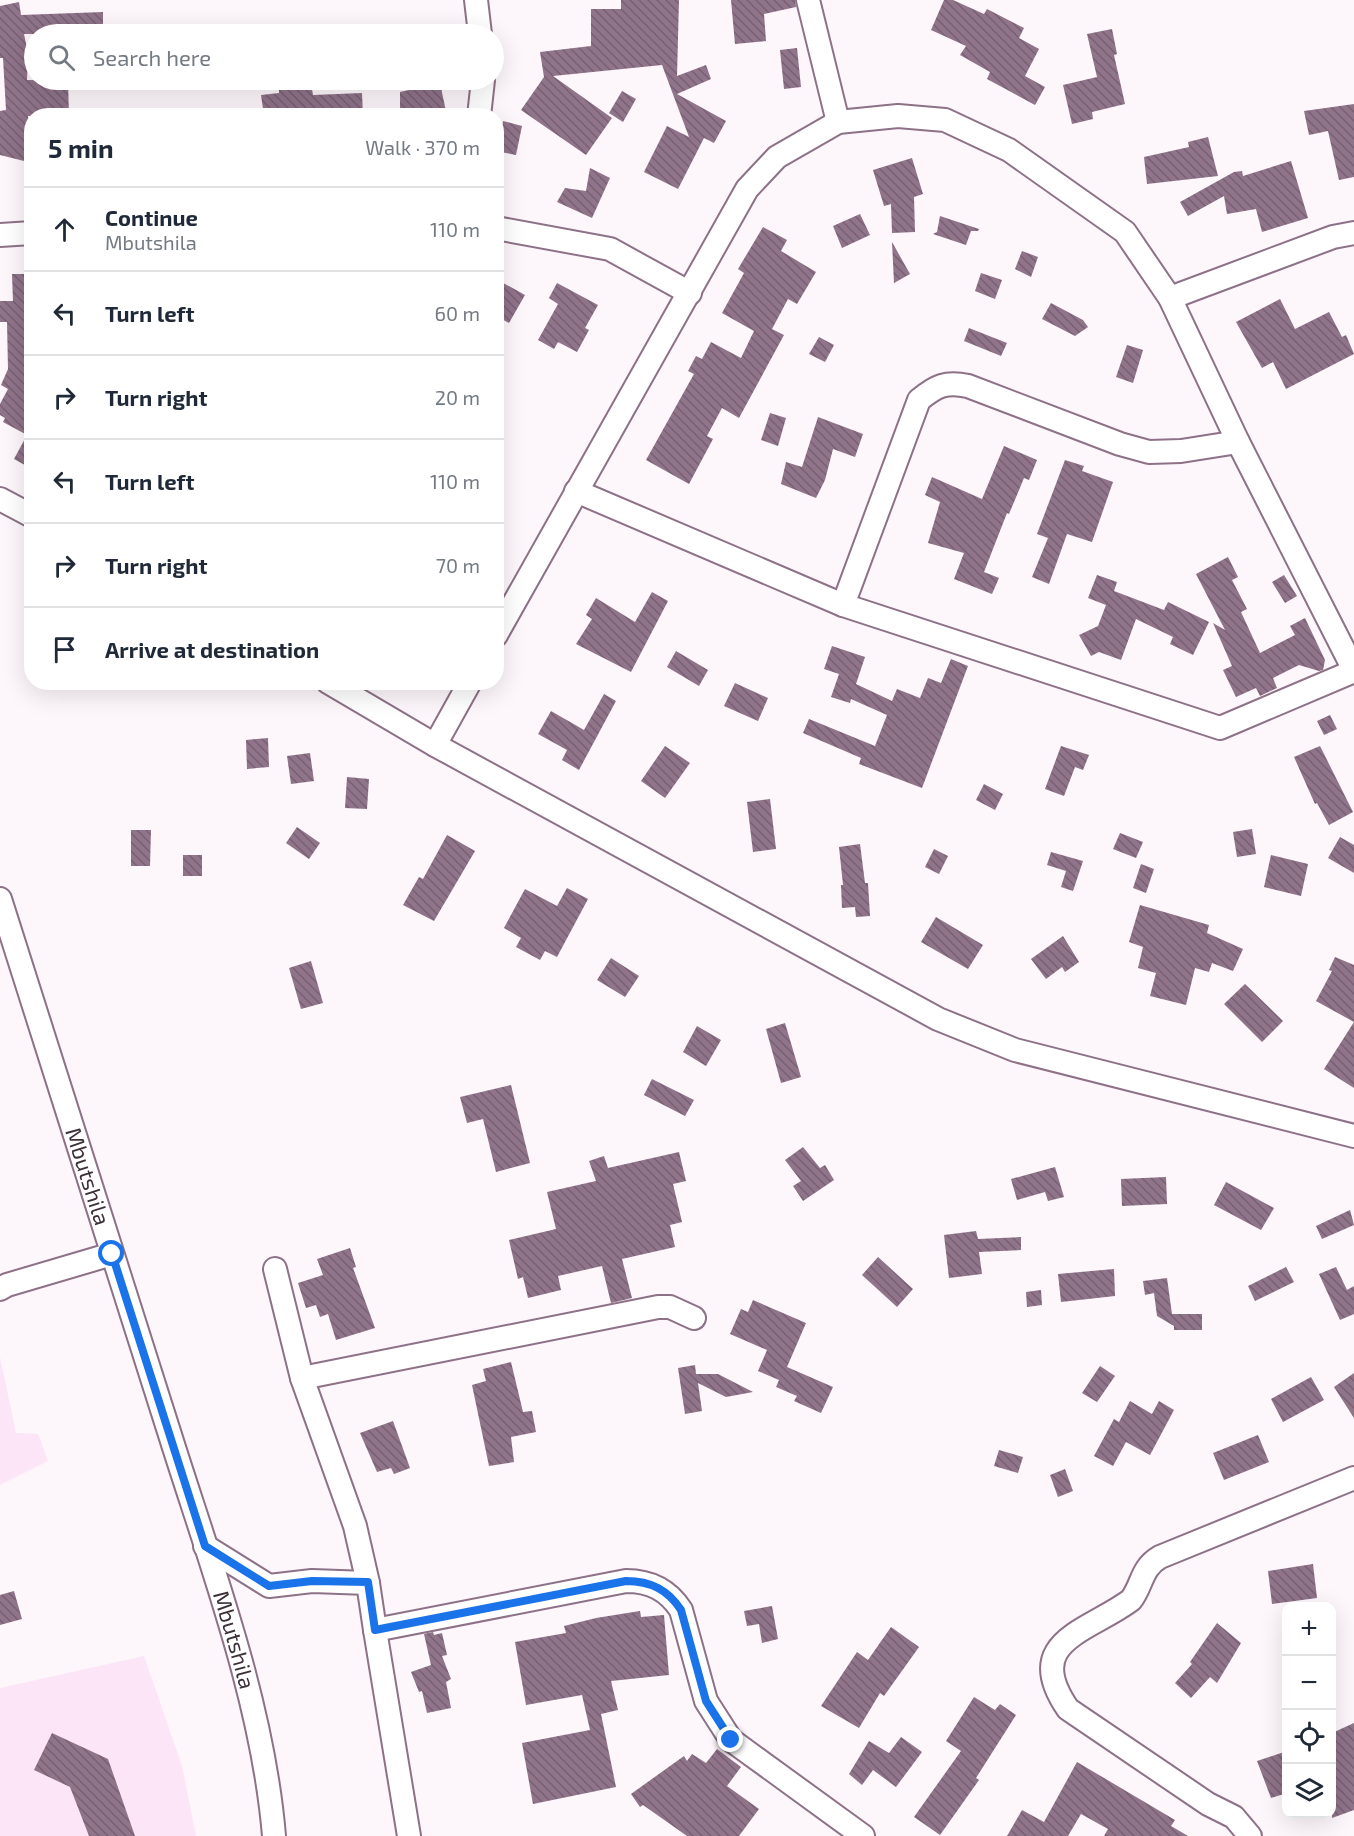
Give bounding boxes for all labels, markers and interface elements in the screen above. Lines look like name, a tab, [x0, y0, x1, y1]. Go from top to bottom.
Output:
search box	[24, 24, 504, 90]
icon: search	[45, 41, 78, 74]
text: Search here	[93, 44, 211, 70]
text: 5 min	[48, 132, 114, 163]
text: Walk · 370 m	[365, 135, 480, 159]
text: Continue	[105, 204, 198, 230]
icon: ahead	[48, 213, 81, 246]
text: 110 m	[430, 217, 480, 241]
text: Mbutshila	[105, 230, 197, 254]
icon: left	[48, 297, 81, 330]
text: Turn left	[105, 300, 194, 326]
text: 60 m	[435, 301, 480, 325]
icon: right	[48, 381, 81, 414]
text: Turn right	[105, 384, 207, 410]
text: 20 m	[435, 385, 480, 409]
icon: left	[48, 465, 81, 498]
text: Turn left	[105, 468, 194, 494]
text: 110 m	[430, 469, 480, 493]
icon: right	[48, 549, 81, 582]
text: Turn right	[105, 552, 207, 578]
text: 70 m	[436, 553, 480, 577]
icon: arrive	[48, 633, 81, 666]
text: Arrive at destination	[105, 636, 319, 662]
street label: Mbutshila	[61, 1124, 117, 1228]
route start	[98, 1240, 124, 1266]
street label: Mbutshila	[209, 1587, 262, 1691]
map controls	[1282, 1602, 1336, 1818]
button: +	[1282, 1602, 1336, 1656]
button: −	[1282, 1656, 1336, 1710]
button: locate	[1282, 1710, 1336, 1764]
route end	[717, 1726, 743, 1752]
button: layers	[1282, 1764, 1336, 1818]

